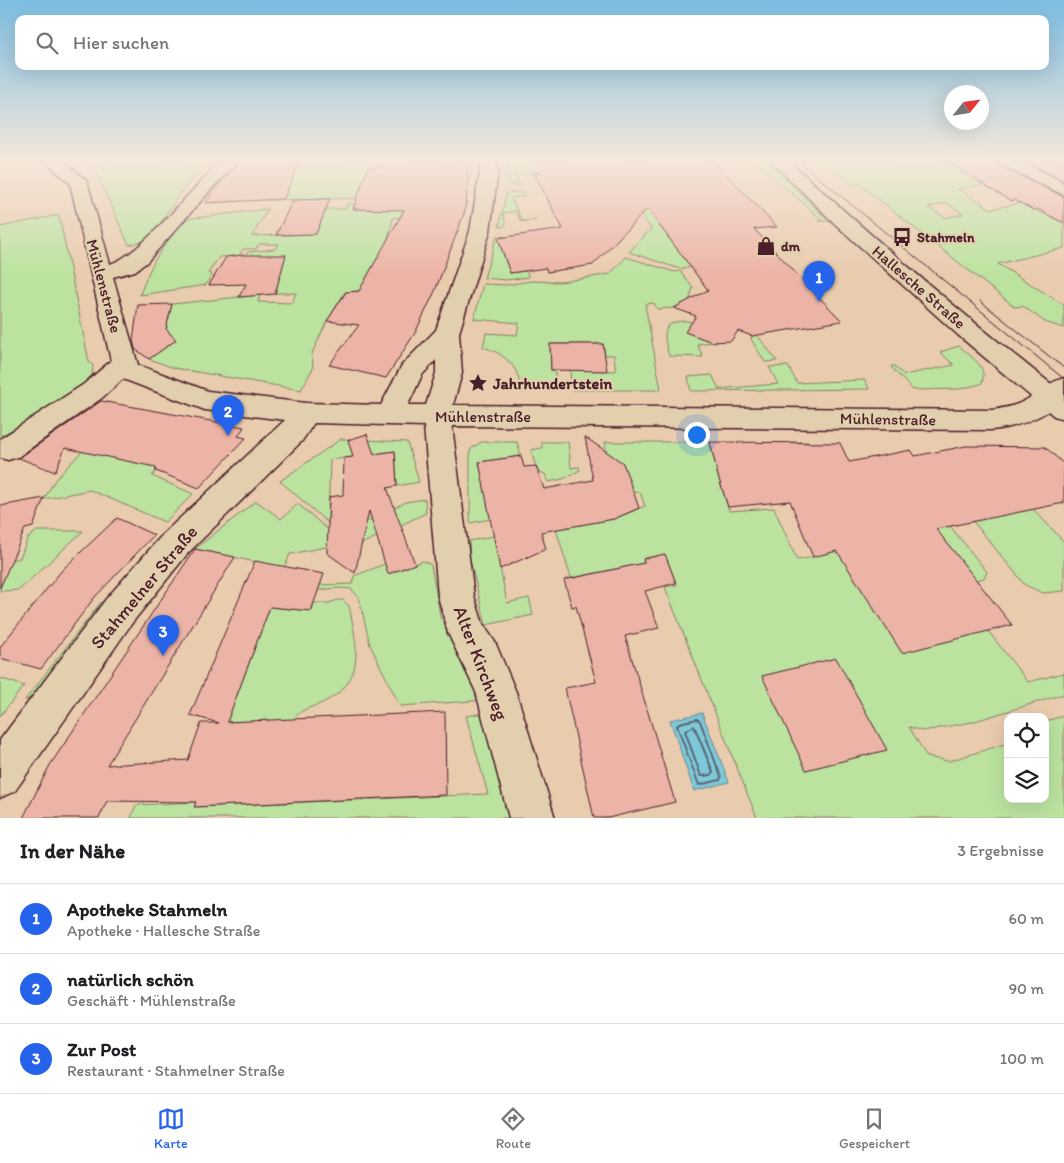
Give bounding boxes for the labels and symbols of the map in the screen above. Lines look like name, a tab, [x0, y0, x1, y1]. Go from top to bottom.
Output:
north arrow	[944, 85, 989, 130]
bus stop icon: Stahmeln	[891, 226, 913, 248]
place label: Stahmeln	[917, 229, 975, 246]
shop icon: dm	[755, 235, 777, 257]
street label: Mühlenstraße	[82, 237, 126, 335]
place label: dm	[781, 238, 801, 255]
street label: Hallesche Straße	[868, 241, 970, 333]
pin: 1	[803, 261, 835, 302]
place icon: Jahrhundertstein	[467, 372, 489, 394]
place label: Jahrhundertstein	[492, 374, 613, 393]
pin: 2	[212, 395, 244, 436]
street label: Mühlenstraße	[435, 407, 531, 426]
street label: Mühlenstraße	[840, 409, 936, 429]
your location	[684, 422, 710, 448]
street label: Stahmelner Straße	[86, 520, 202, 654]
street label: Alter Kirchweg	[449, 603, 513, 724]
pin: 3	[147, 615, 179, 656]

